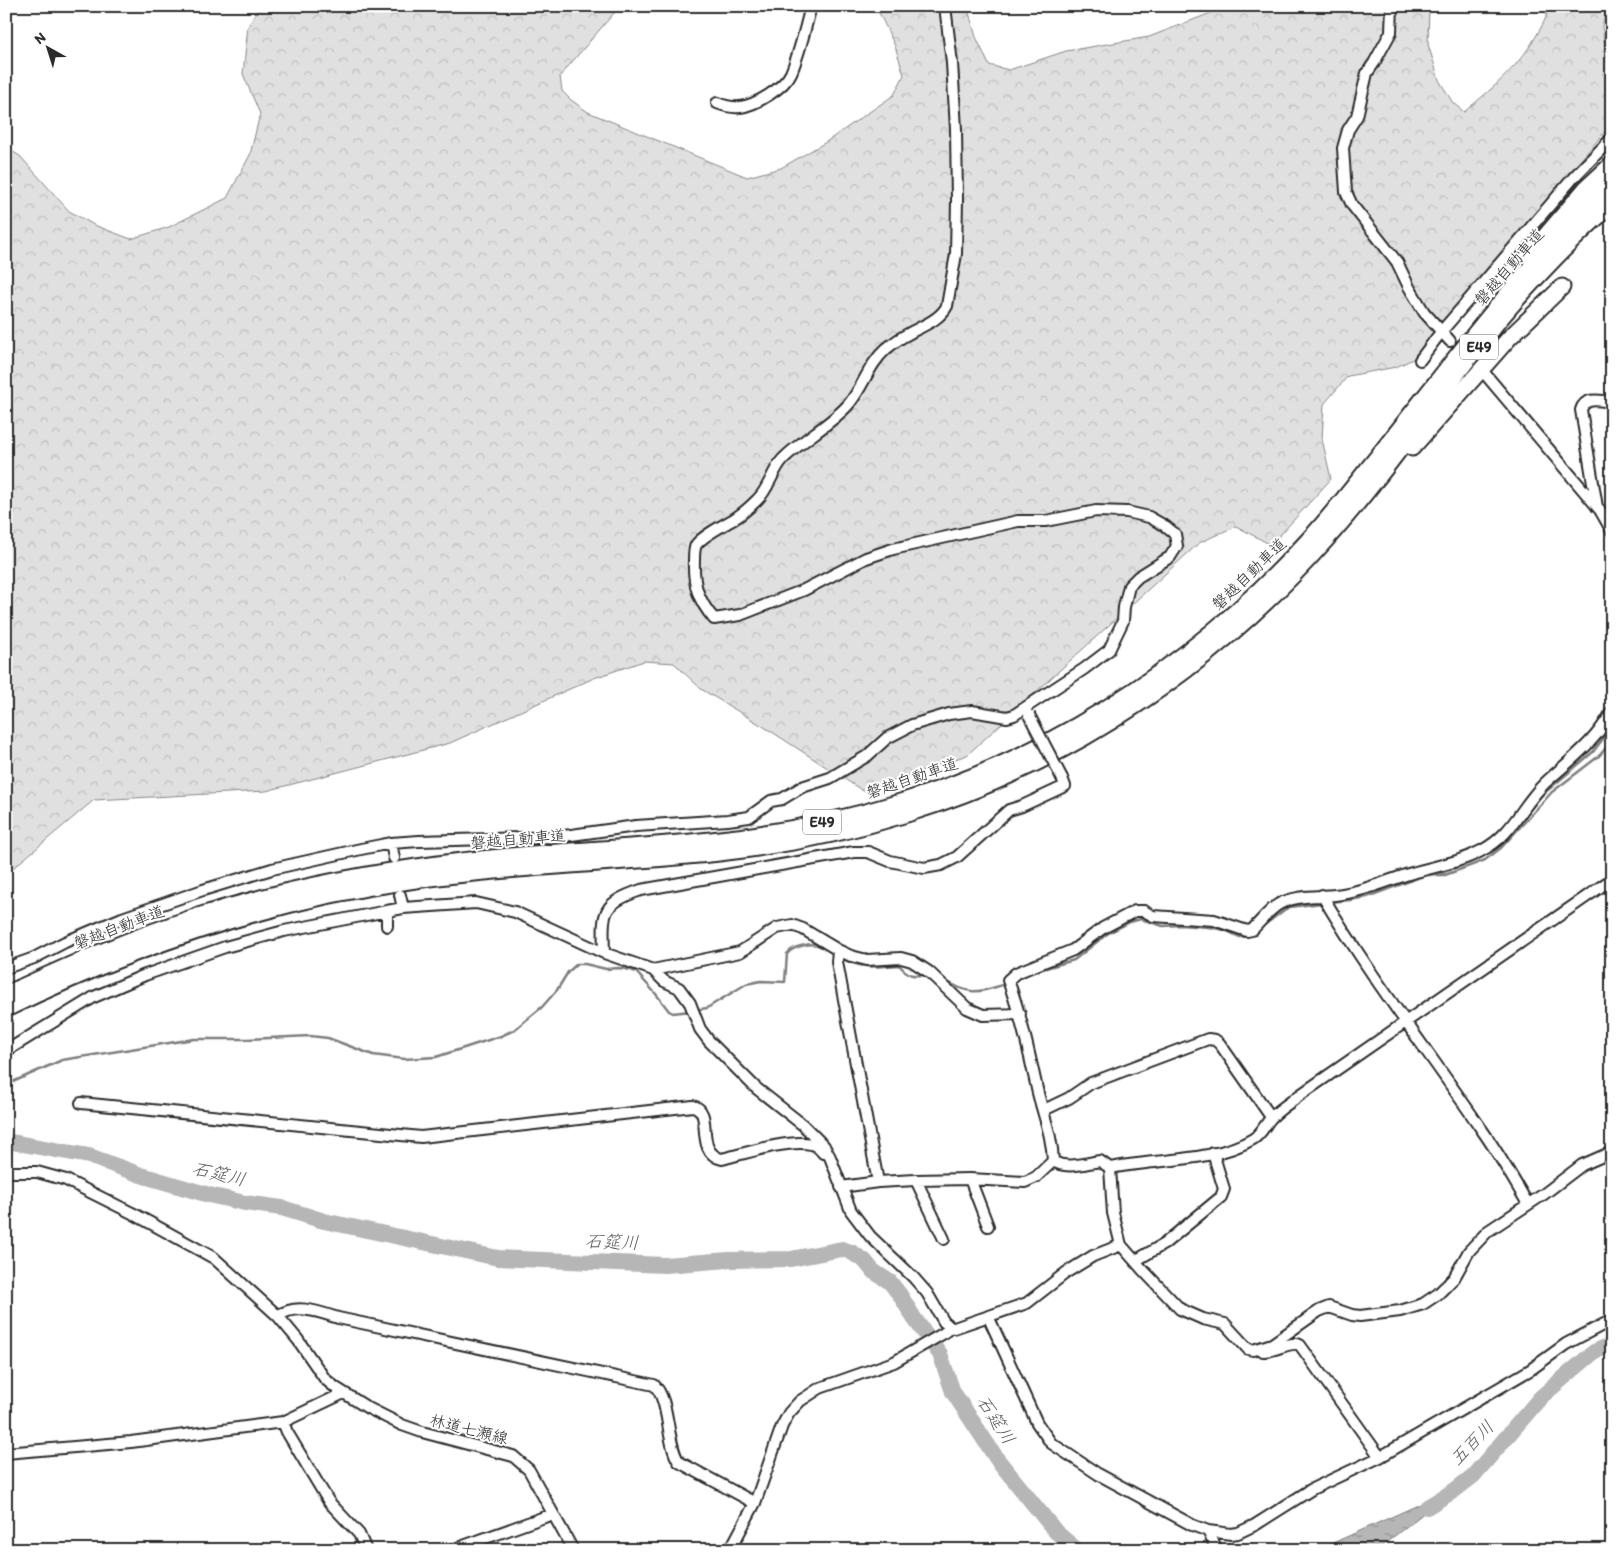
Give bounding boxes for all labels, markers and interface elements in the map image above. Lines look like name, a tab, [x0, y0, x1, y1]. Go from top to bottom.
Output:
north arrow	[22, 22, 72, 72]
text: N	[31, 29, 49, 48]
street label: 磐越自動車道	[1470, 225, 1548, 309]
road number: E49	[1460, 334, 1498, 360]
street label: 磐越自動車道	[1208, 534, 1290, 614]
street label: 磐越自動車道	[864, 753, 960, 803]
road number: E49	[803, 810, 841, 834]
street label: 磐越自動車道	[469, 825, 567, 853]
street label: 磐越自動車道	[71, 901, 167, 953]
water label: 石筵川	[190, 1157, 248, 1191]
water label: 石筵川	[585, 1230, 639, 1254]
water label: 石筵川	[972, 1391, 1020, 1449]
street label: 林道七瀬線	[428, 1410, 510, 1448]
water label: 五百川	[1445, 1416, 1499, 1470]

